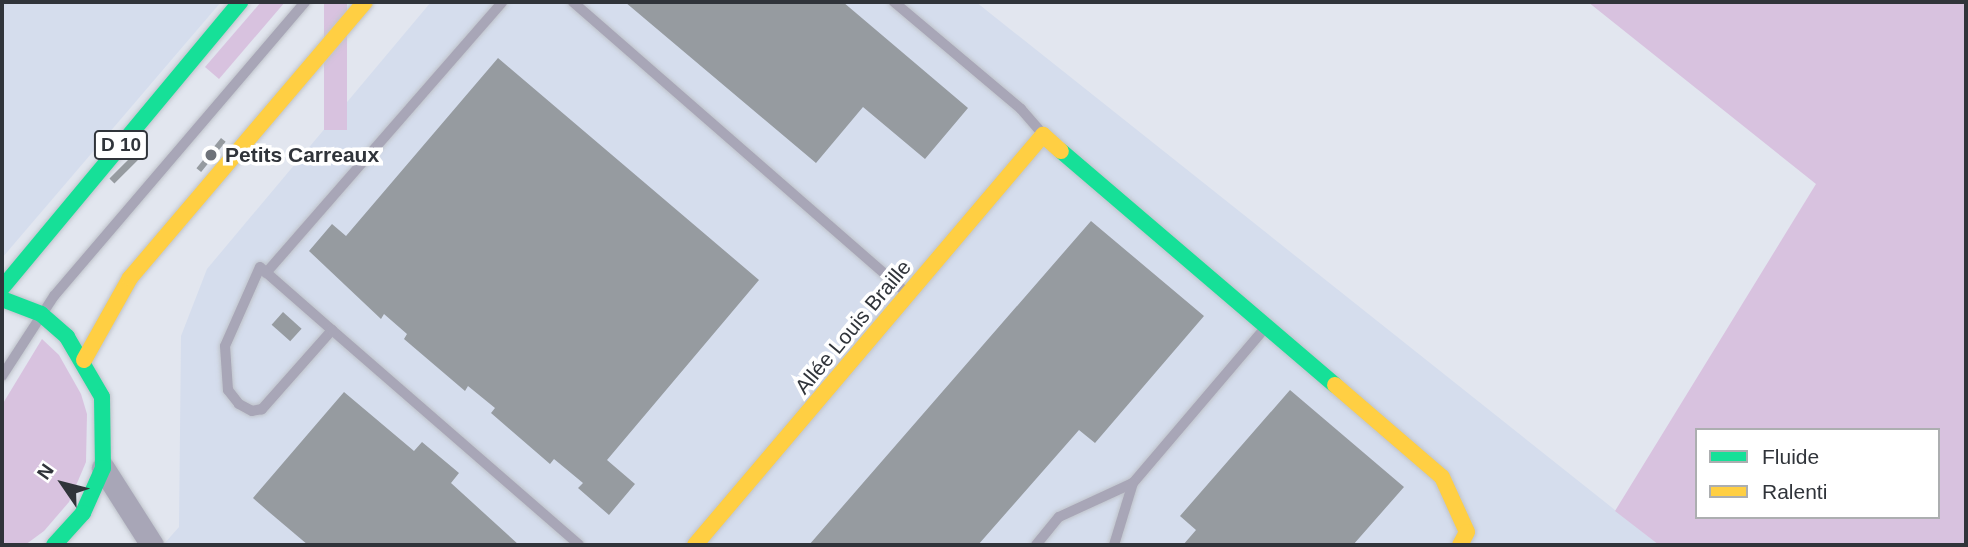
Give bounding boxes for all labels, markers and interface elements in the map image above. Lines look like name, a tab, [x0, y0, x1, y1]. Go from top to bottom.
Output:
road number: D 10	[93, 130, 149, 160]
place label: Petits Carreaux	[225, 142, 379, 168]
marker: Petits Carreaux	[203, 147, 219, 163]
street label: Allée Louis Braille	[790, 255, 916, 399]
legend	[1695, 428, 1940, 519]
text: Fluide	[1762, 445, 1819, 468]
north arrow	[28, 449, 98, 519]
text: N	[33, 460, 58, 483]
text: Ralenti	[1762, 480, 1827, 503]

